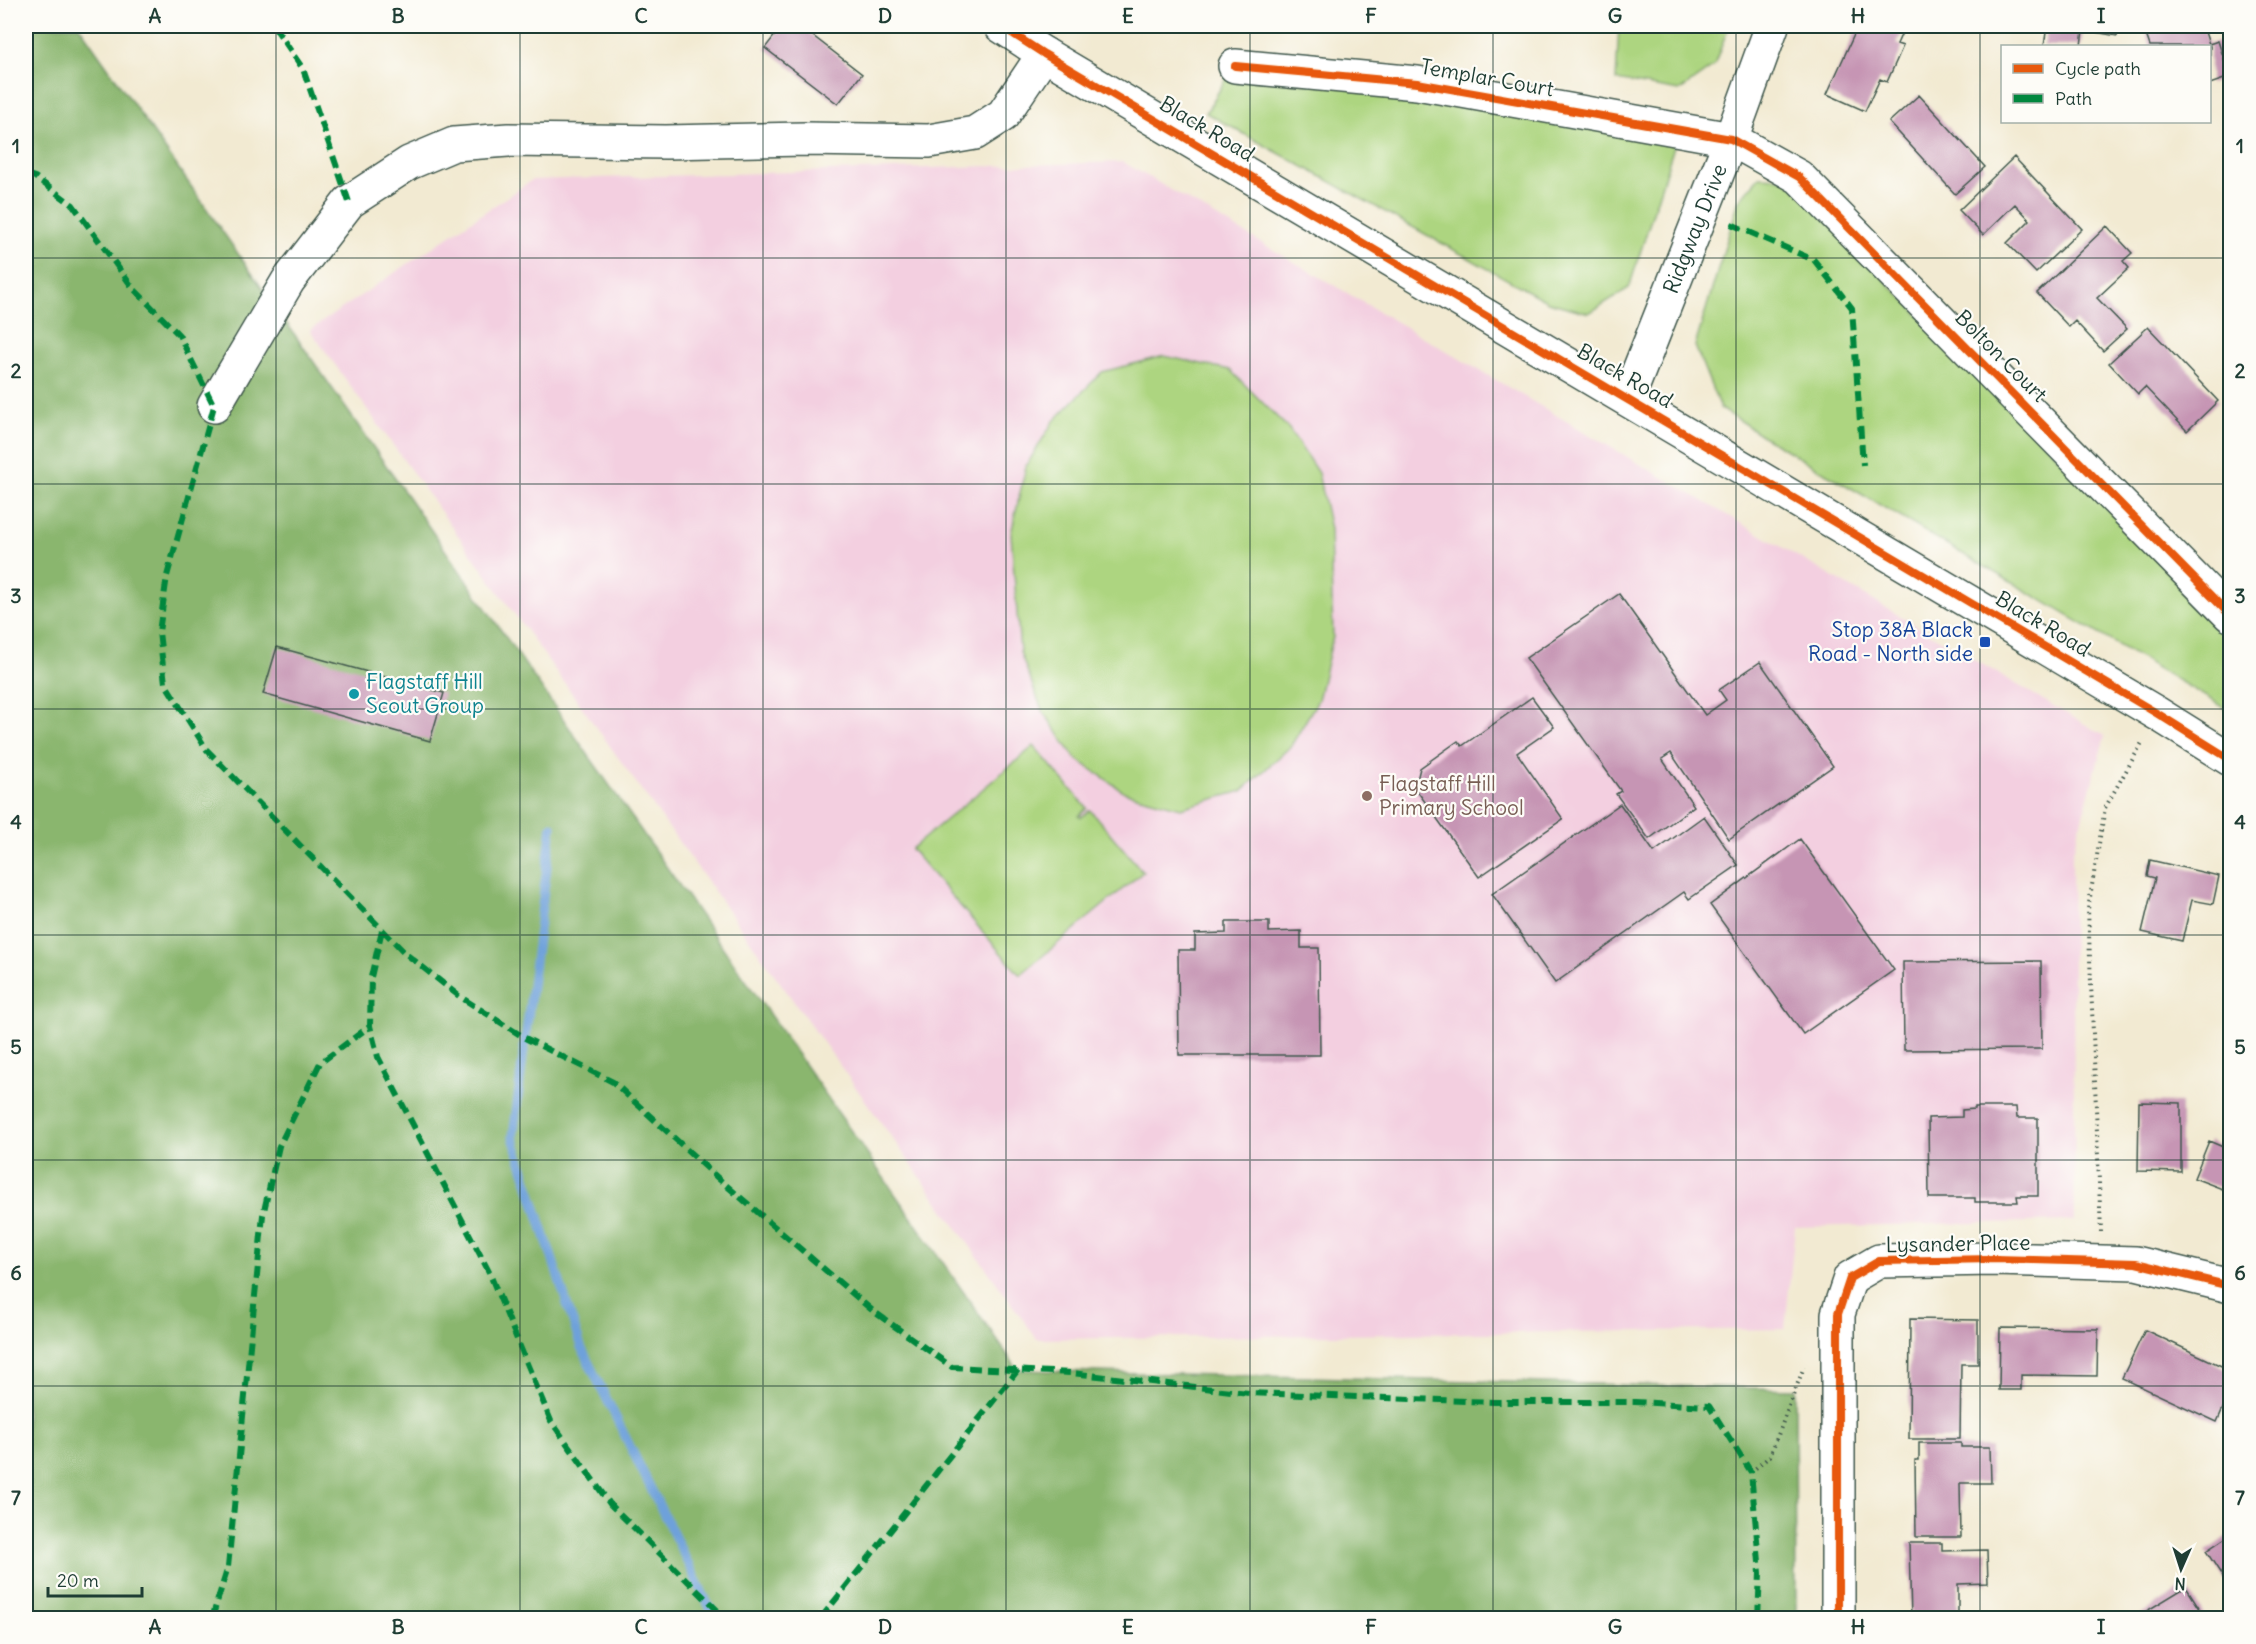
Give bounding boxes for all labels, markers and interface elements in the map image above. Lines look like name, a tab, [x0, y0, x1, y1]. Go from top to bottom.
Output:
text: A	[149, 3, 162, 28]
text: B	[391, 3, 405, 28]
text: C	[634, 3, 648, 28]
text: D	[878, 3, 892, 28]
text: E	[1122, 3, 1134, 28]
text: F	[1365, 3, 1377, 28]
text: G	[1608, 3, 1622, 28]
text: H	[1851, 3, 1865, 28]
text: I	[2097, 3, 2106, 28]
legend	[2001, 45, 2211, 123]
street label: Templar Court	[1418, 53, 1556, 103]
text: Cycle path	[2055, 57, 2141, 80]
text: Path	[2055, 87, 2092, 110]
street label: Black Road	[1155, 90, 1260, 167]
text: 1	[12, 133, 20, 158]
text: 1	[2236, 133, 2244, 158]
street label: Ridgway Drive	[1657, 160, 1733, 297]
street label: Bolton Court	[1950, 304, 2053, 407]
street label: Black Road	[1573, 337, 1678, 414]
text: 2	[11, 358, 22, 383]
text: 2	[2235, 358, 2246, 383]
text: 3	[10, 583, 22, 608]
text: 3	[2234, 583, 2246, 608]
street label: Black Road	[1991, 585, 2096, 662]
place label: Stop 38A Black Road - North side	[1808, 616, 1973, 667]
marker: Stop 38A Black Road - North side	[1978, 635, 1992, 649]
place label: Flagstaff Hill Scout Group	[366, 668, 484, 719]
marker: Flagstaff Hill Scout Group	[347, 687, 361, 701]
place label: Flagstaff Hill Primary School	[1379, 770, 1524, 821]
marker: Flagstaff Hill Primary School	[1360, 789, 1374, 803]
text: 4	[10, 809, 22, 834]
text: 4	[2234, 809, 2246, 834]
text: 5	[10, 1034, 22, 1059]
text: 5	[2234, 1034, 2246, 1059]
street label: Lysander Place	[1885, 1229, 2031, 1258]
text: 6	[10, 1260, 22, 1285]
text: 6	[2234, 1260, 2246, 1285]
text: 7	[11, 1485, 21, 1510]
text: 7	[2235, 1485, 2245, 1510]
north arrow	[2151, 1539, 2211, 1599]
scale bar	[48, 1560, 142, 1598]
text: 20 m	[57, 1569, 99, 1592]
text: N	[2174, 1574, 2186, 1594]
text: A	[149, 1614, 162, 1639]
text: B	[391, 1614, 405, 1639]
text: C	[634, 1614, 648, 1639]
text: D	[878, 1614, 892, 1639]
text: E	[1122, 1614, 1134, 1639]
text: F	[1365, 1614, 1377, 1639]
text: G	[1608, 1614, 1622, 1639]
text: H	[1851, 1614, 1865, 1639]
text: I	[2097, 1614, 2106, 1639]

